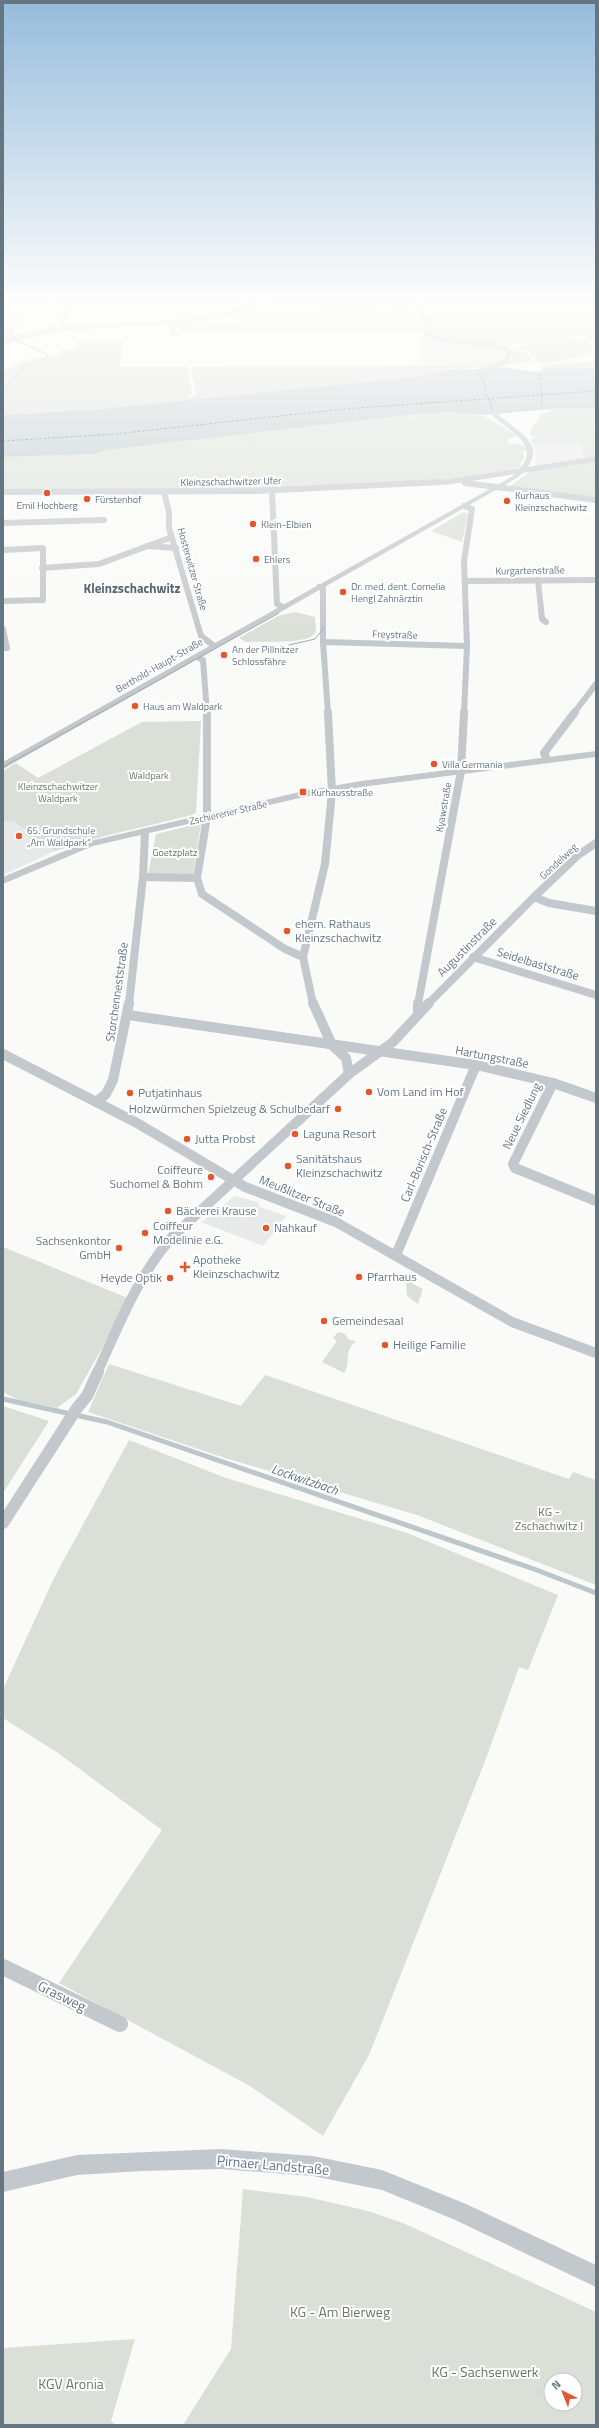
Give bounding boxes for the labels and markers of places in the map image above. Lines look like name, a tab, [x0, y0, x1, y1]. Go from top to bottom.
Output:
marker: Emil Hochberg	[42, 488, 52, 498]
place label: Kurhaus Kleinzschachwitz	[515, 488, 588, 515]
place label: Fürstenhof	[95, 492, 142, 507]
marker: Fürstenhof	[82, 494, 92, 504]
marker: Kurhaus Kleinzschachwitz	[502, 496, 512, 506]
place label: Emil Hochberg	[16, 498, 78, 513]
place label: Klein-Elbien	[261, 517, 312, 532]
marker: Klein-Elbien	[248, 519, 258, 529]
place label: Ehlers	[264, 552, 291, 567]
marker: Ehlers	[251, 554, 261, 564]
place label: Dr. med. dent. Cornelia Hengl Zahnärztin	[351, 579, 445, 606]
marker: Dr. med. dent. Cornelia Hengl Zahnärztin	[338, 587, 348, 597]
place label: An der Pillnitzer Schlossfähre	[232, 642, 299, 669]
marker: An der Pillnitzer Schlossfähre	[219, 650, 229, 660]
place label: Haus am Waldpark	[143, 699, 223, 714]
marker: Haus am Waldpark	[130, 701, 140, 711]
place label: Villa Germania	[442, 757, 502, 772]
marker: Villa Germania	[429, 759, 439, 769]
place label: Kurhausstraße	[311, 785, 373, 800]
marker: Kurhausstraße	[298, 787, 308, 797]
place label: 65. Grundschule „Am Waldpark“	[27, 823, 95, 850]
marker: 65. Grundschule „Am Waldpark“	[14, 831, 24, 841]
place label: ehem. Rathaus Kleinzschachwitz	[295, 914, 382, 947]
marker: ehem. Rathaus Kleinzschachwitz	[282, 926, 292, 936]
place label: Vom Land im Hof	[377, 1082, 463, 1101]
place label: Putjatinhaus	[138, 1083, 202, 1102]
marker: Vom Land im Hof	[364, 1087, 374, 1097]
marker: Putjatinhaus	[125, 1088, 135, 1098]
place label: Holzwürmchen Spielzeug & Schulbedarf	[129, 1099, 330, 1118]
marker: Holzwürmchen Spielzeug & Schulbedarf	[333, 1104, 343, 1114]
place label: Laguna Resort	[303, 1124, 377, 1143]
place label: Jutta Probst	[195, 1129, 256, 1148]
marker: Laguna Resort	[290, 1129, 300, 1139]
marker: Jutta Probst	[182, 1134, 192, 1144]
place label: Sanitätshaus Kleinzschachwitz	[296, 1149, 383, 1182]
place label: Coiffeure Suchomel & Bohm	[110, 1160, 203, 1193]
marker: Sanitätshaus Kleinzschachwitz	[283, 1161, 293, 1171]
marker: Coiffeure Suchomel & Bohm	[206, 1172, 216, 1182]
place label: Bäckerei Krause	[176, 1201, 257, 1220]
marker: Bäckerei Krause	[163, 1206, 173, 1216]
place label: Coiffeur Modelinie e.G.	[153, 1216, 223, 1249]
place label: Nahkauf	[274, 1218, 317, 1237]
marker: Nahkauf	[261, 1223, 271, 1233]
marker: Coiffeur Modelinie e.G.	[140, 1228, 150, 1238]
place label: Sachsenkontor GmbH	[36, 1231, 111, 1264]
marker: Sachsenkontor GmbH	[114, 1243, 124, 1253]
place label: Apotheke Kleinzschachwitz	[193, 1250, 280, 1283]
marker: Apotheke Kleinzschachwitz	[180, 1262, 190, 1272]
place label: Pfarrhaus	[367, 1267, 417, 1286]
place label: Heyde Optik	[100, 1268, 162, 1287]
marker: Pfarrhaus	[354, 1272, 364, 1282]
marker: Heyde Optik	[165, 1273, 175, 1283]
place label: Gemeindesaal	[332, 1311, 403, 1330]
marker: Gemeindesaal	[319, 1316, 329, 1326]
place label: Heilige Familie	[393, 1335, 466, 1354]
marker: Heilige Familie	[380, 1340, 390, 1350]

